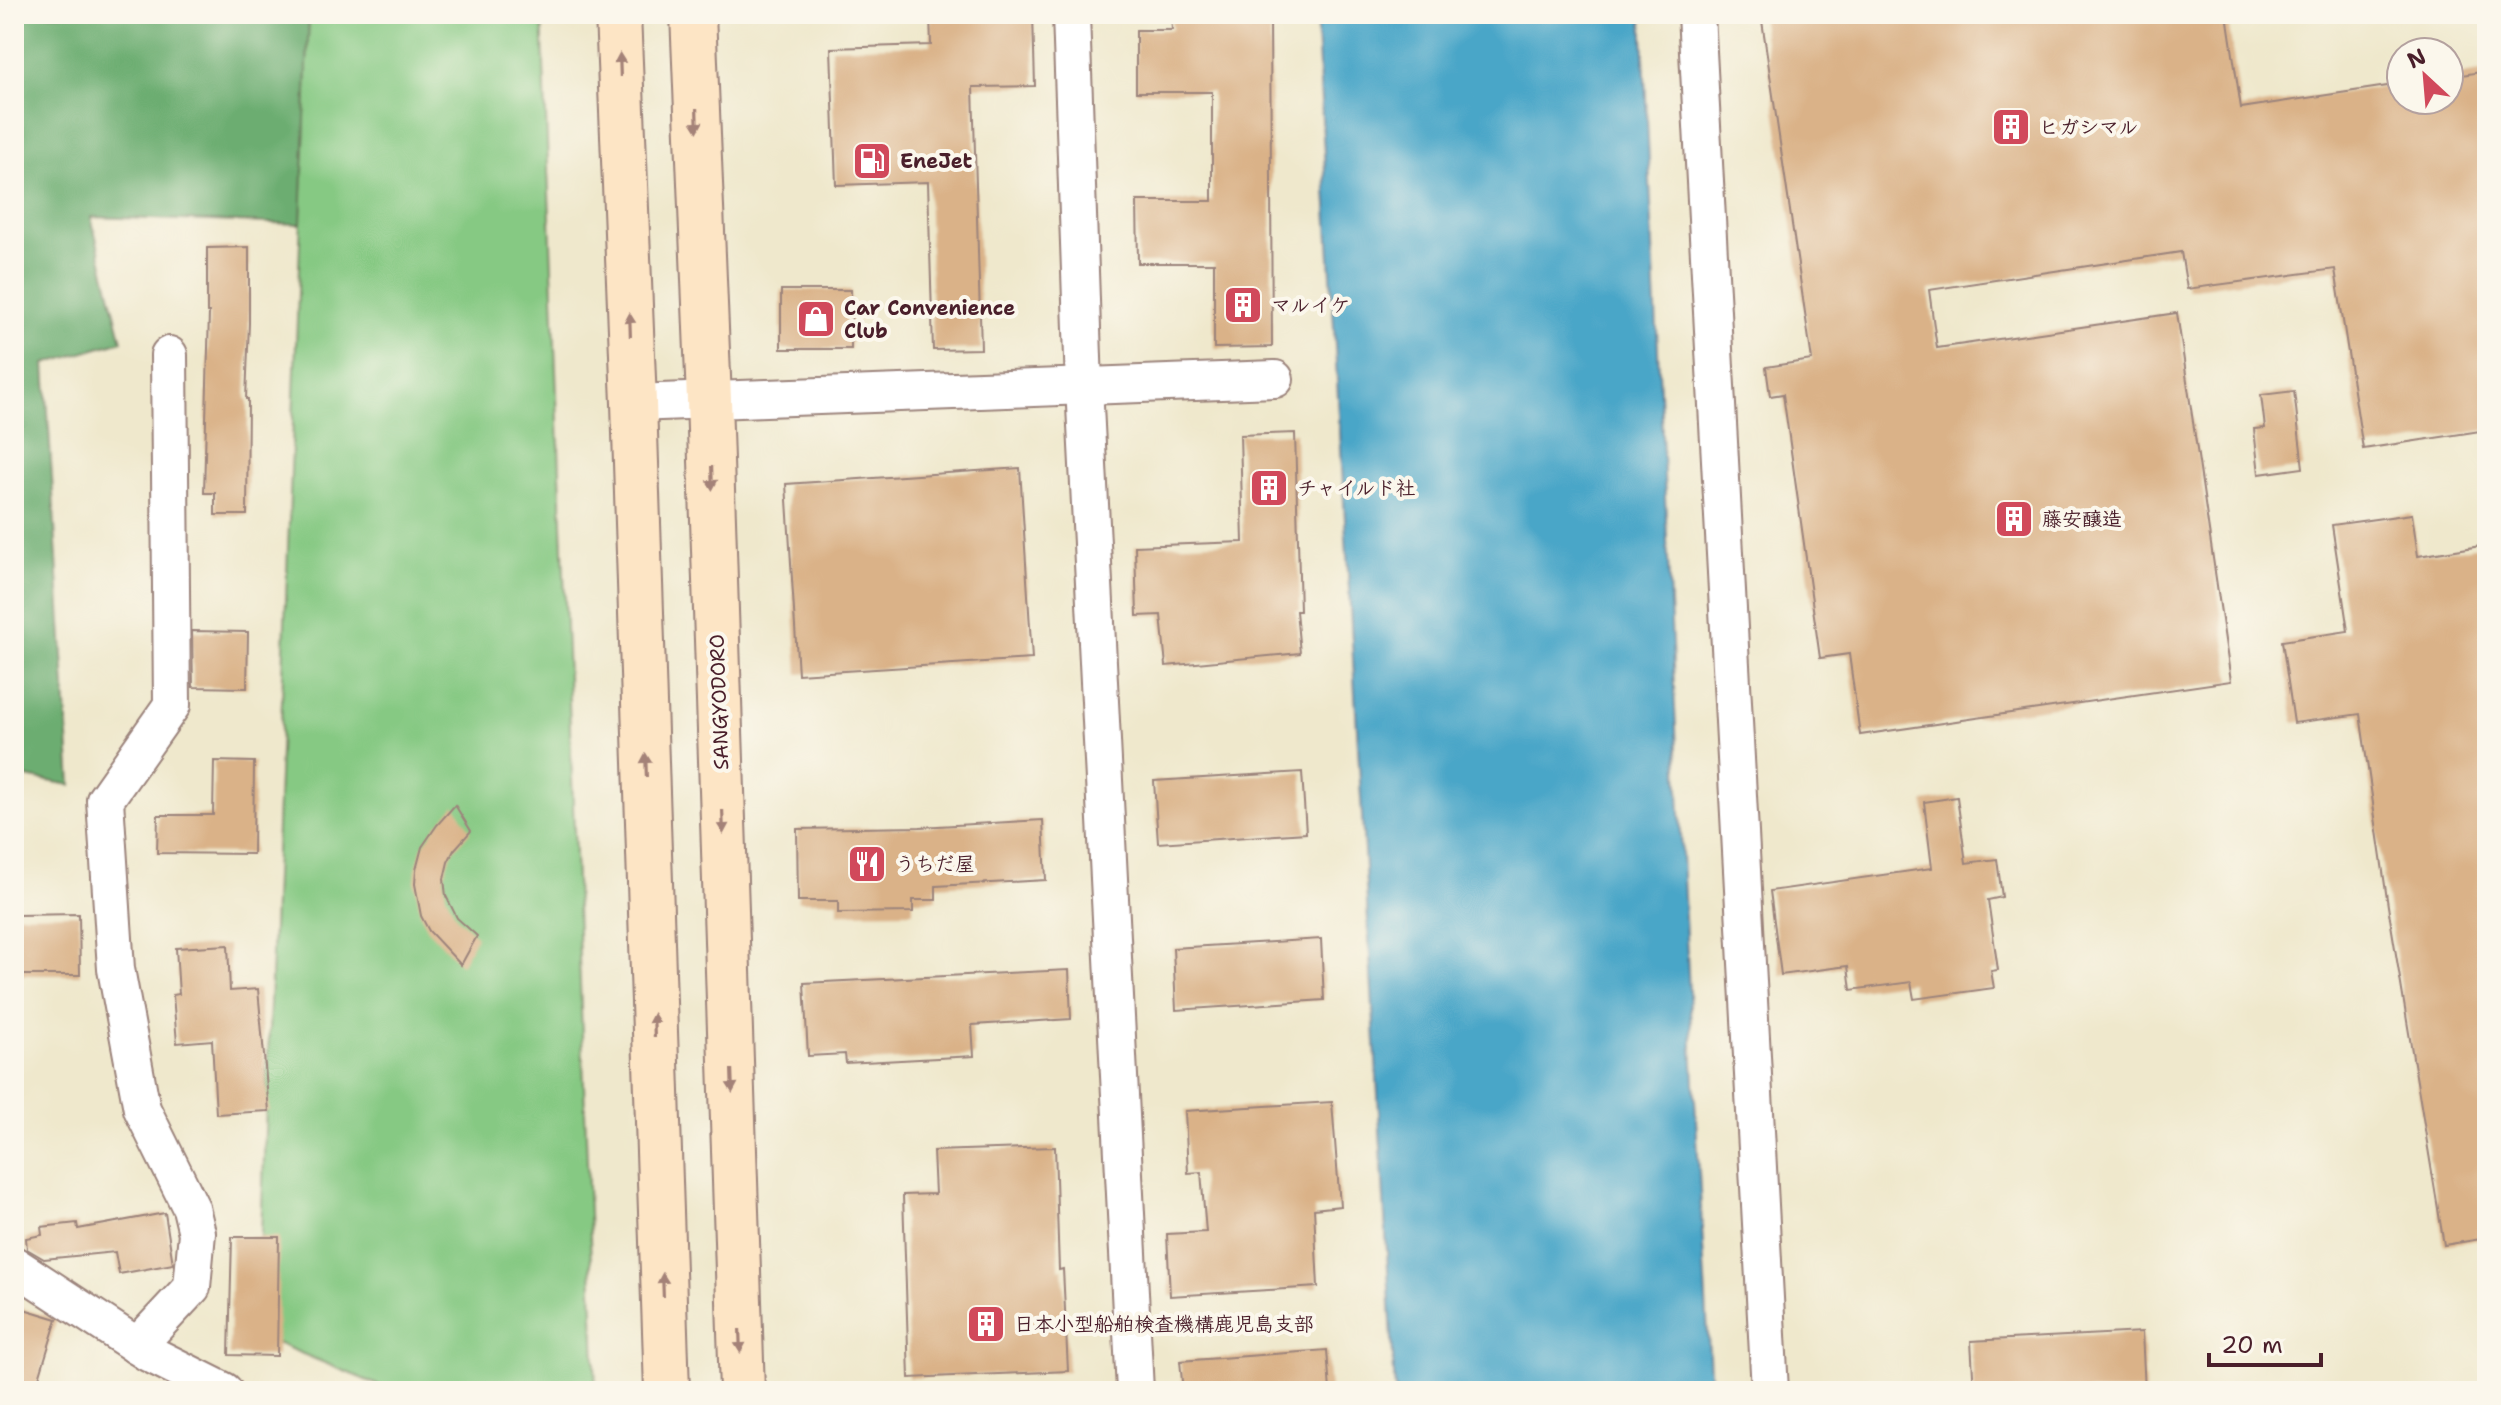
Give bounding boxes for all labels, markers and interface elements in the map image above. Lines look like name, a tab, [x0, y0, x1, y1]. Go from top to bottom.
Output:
north arrow	[2385, 36, 2465, 116]
text: N	[2402, 42, 2431, 75]
one-way arrow	[613, 52, 626, 77]
building icon: ヒガシマル	[1990, 106, 2032, 148]
one-way arrow	[691, 108, 704, 133]
place label: ヒガシマル	[2039, 114, 2139, 140]
fuel station icon: EneJet	[851, 140, 893, 182]
place label: EneJet	[900, 148, 972, 174]
building icon: マルイケ	[1222, 284, 1264, 326]
place label: マルイケ	[1271, 292, 1351, 318]
place label: Car Convenience Club	[844, 295, 1015, 344]
shop icon: Car Convenience Club	[795, 298, 837, 340]
one-way arrow	[624, 312, 637, 337]
one-way arrow	[705, 466, 718, 491]
building icon: チャイルド社	[1248, 467, 1290, 509]
place label: チャイルド社	[1297, 475, 1415, 501]
building icon: 藤安醸造	[1993, 498, 2035, 540]
place label: 藤安醸造	[2042, 506, 2122, 532]
street label: SANGYODORO	[704, 634, 734, 770]
one-way arrow	[639, 752, 652, 777]
one-way arrow	[717, 810, 730, 835]
restaurant icon: うちだ屋	[846, 843, 888, 885]
place label: うちだ屋	[895, 851, 975, 877]
one-way arrow	[648, 1012, 661, 1037]
one-way arrow	[725, 1069, 738, 1094]
one-way arrow	[657, 1272, 670, 1297]
building icon: 日本小型船舶検査機構鹿児島支部	[965, 1303, 1007, 1345]
place label: 日本小型船舶検査機構鹿児島支部	[1014, 1311, 1314, 1337]
scale bar	[2209, 1317, 2321, 1367]
one-way arrow	[734, 1329, 747, 1354]
text: 20 m	[2221, 1329, 2283, 1361]

